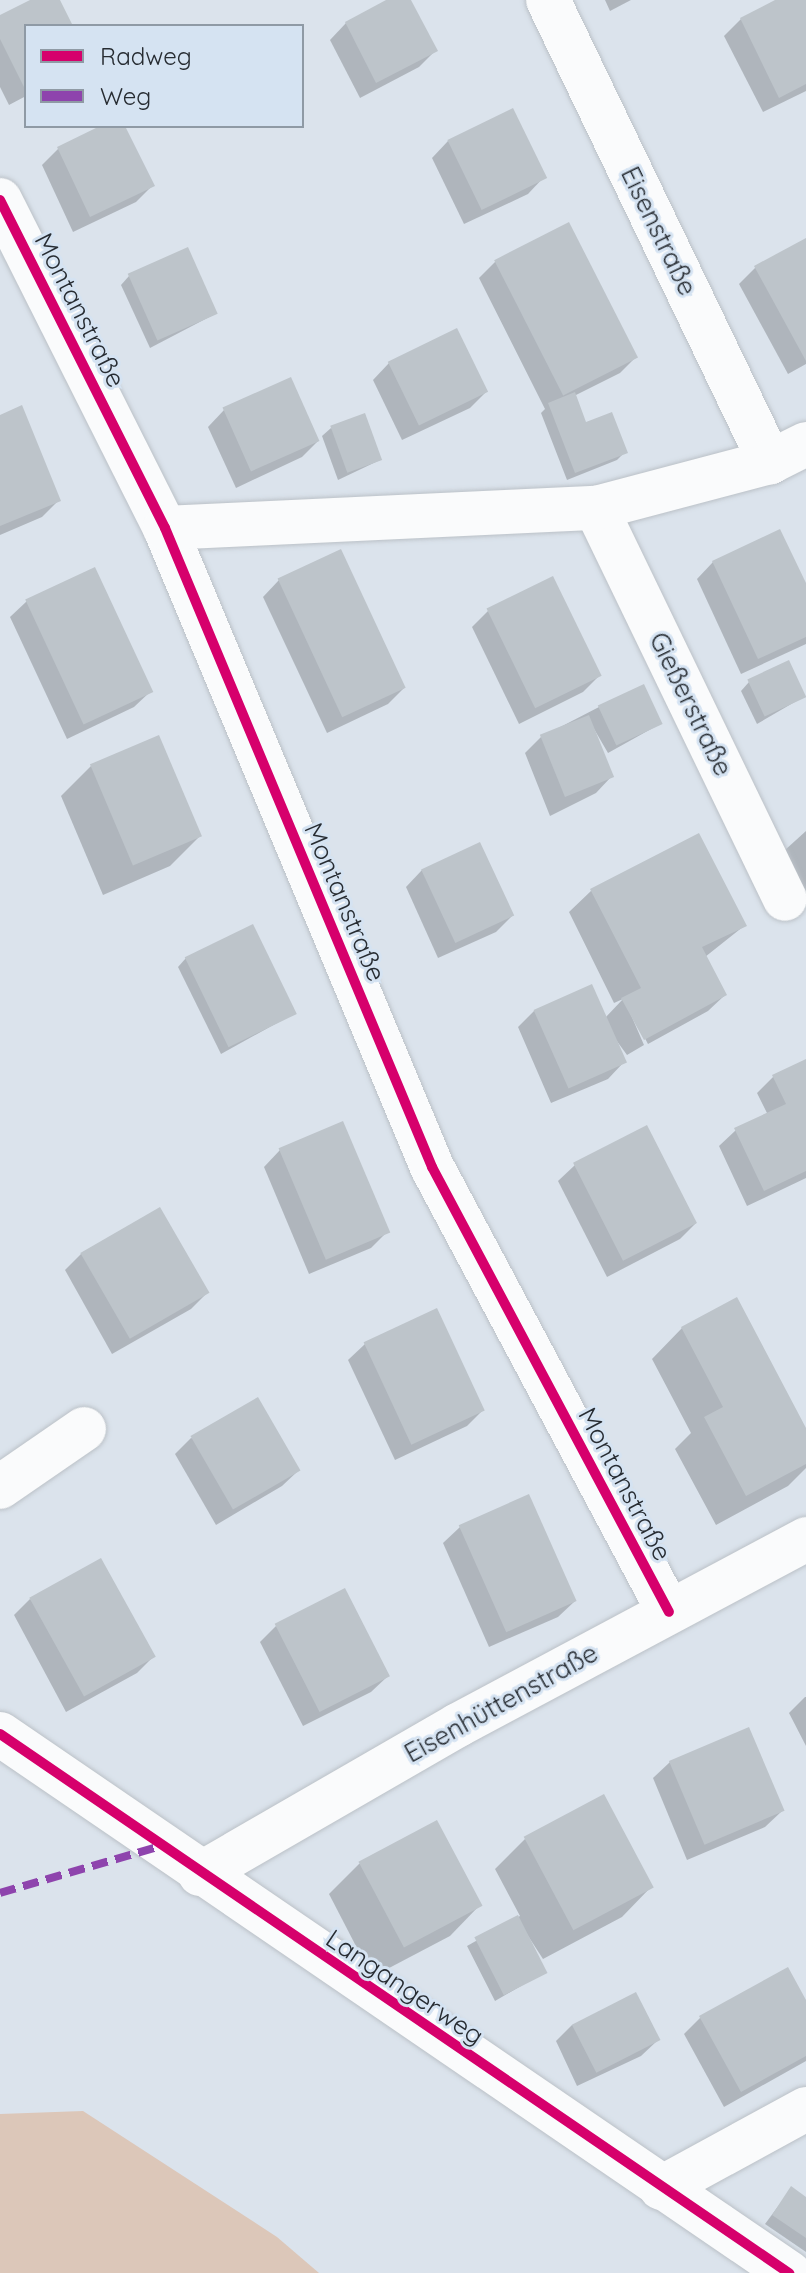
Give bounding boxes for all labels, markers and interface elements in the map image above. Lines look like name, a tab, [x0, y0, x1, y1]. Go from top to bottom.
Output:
legend	[24, 24, 304, 128]
text: Radweg	[100, 41, 192, 71]
text: Weg	[100, 81, 151, 111]
street label: Eisenstraße	[614, 162, 704, 300]
street label: Montanstraße	[28, 228, 132, 392]
street label: Gießerstraße	[643, 627, 739, 781]
street label: Montanstraße	[298, 818, 392, 986]
street label: Montanstraße	[572, 1402, 678, 1566]
street label: Eisenhüttenstraße	[399, 1637, 603, 1769]
street label: Langangerweg	[320, 1923, 490, 2051]

